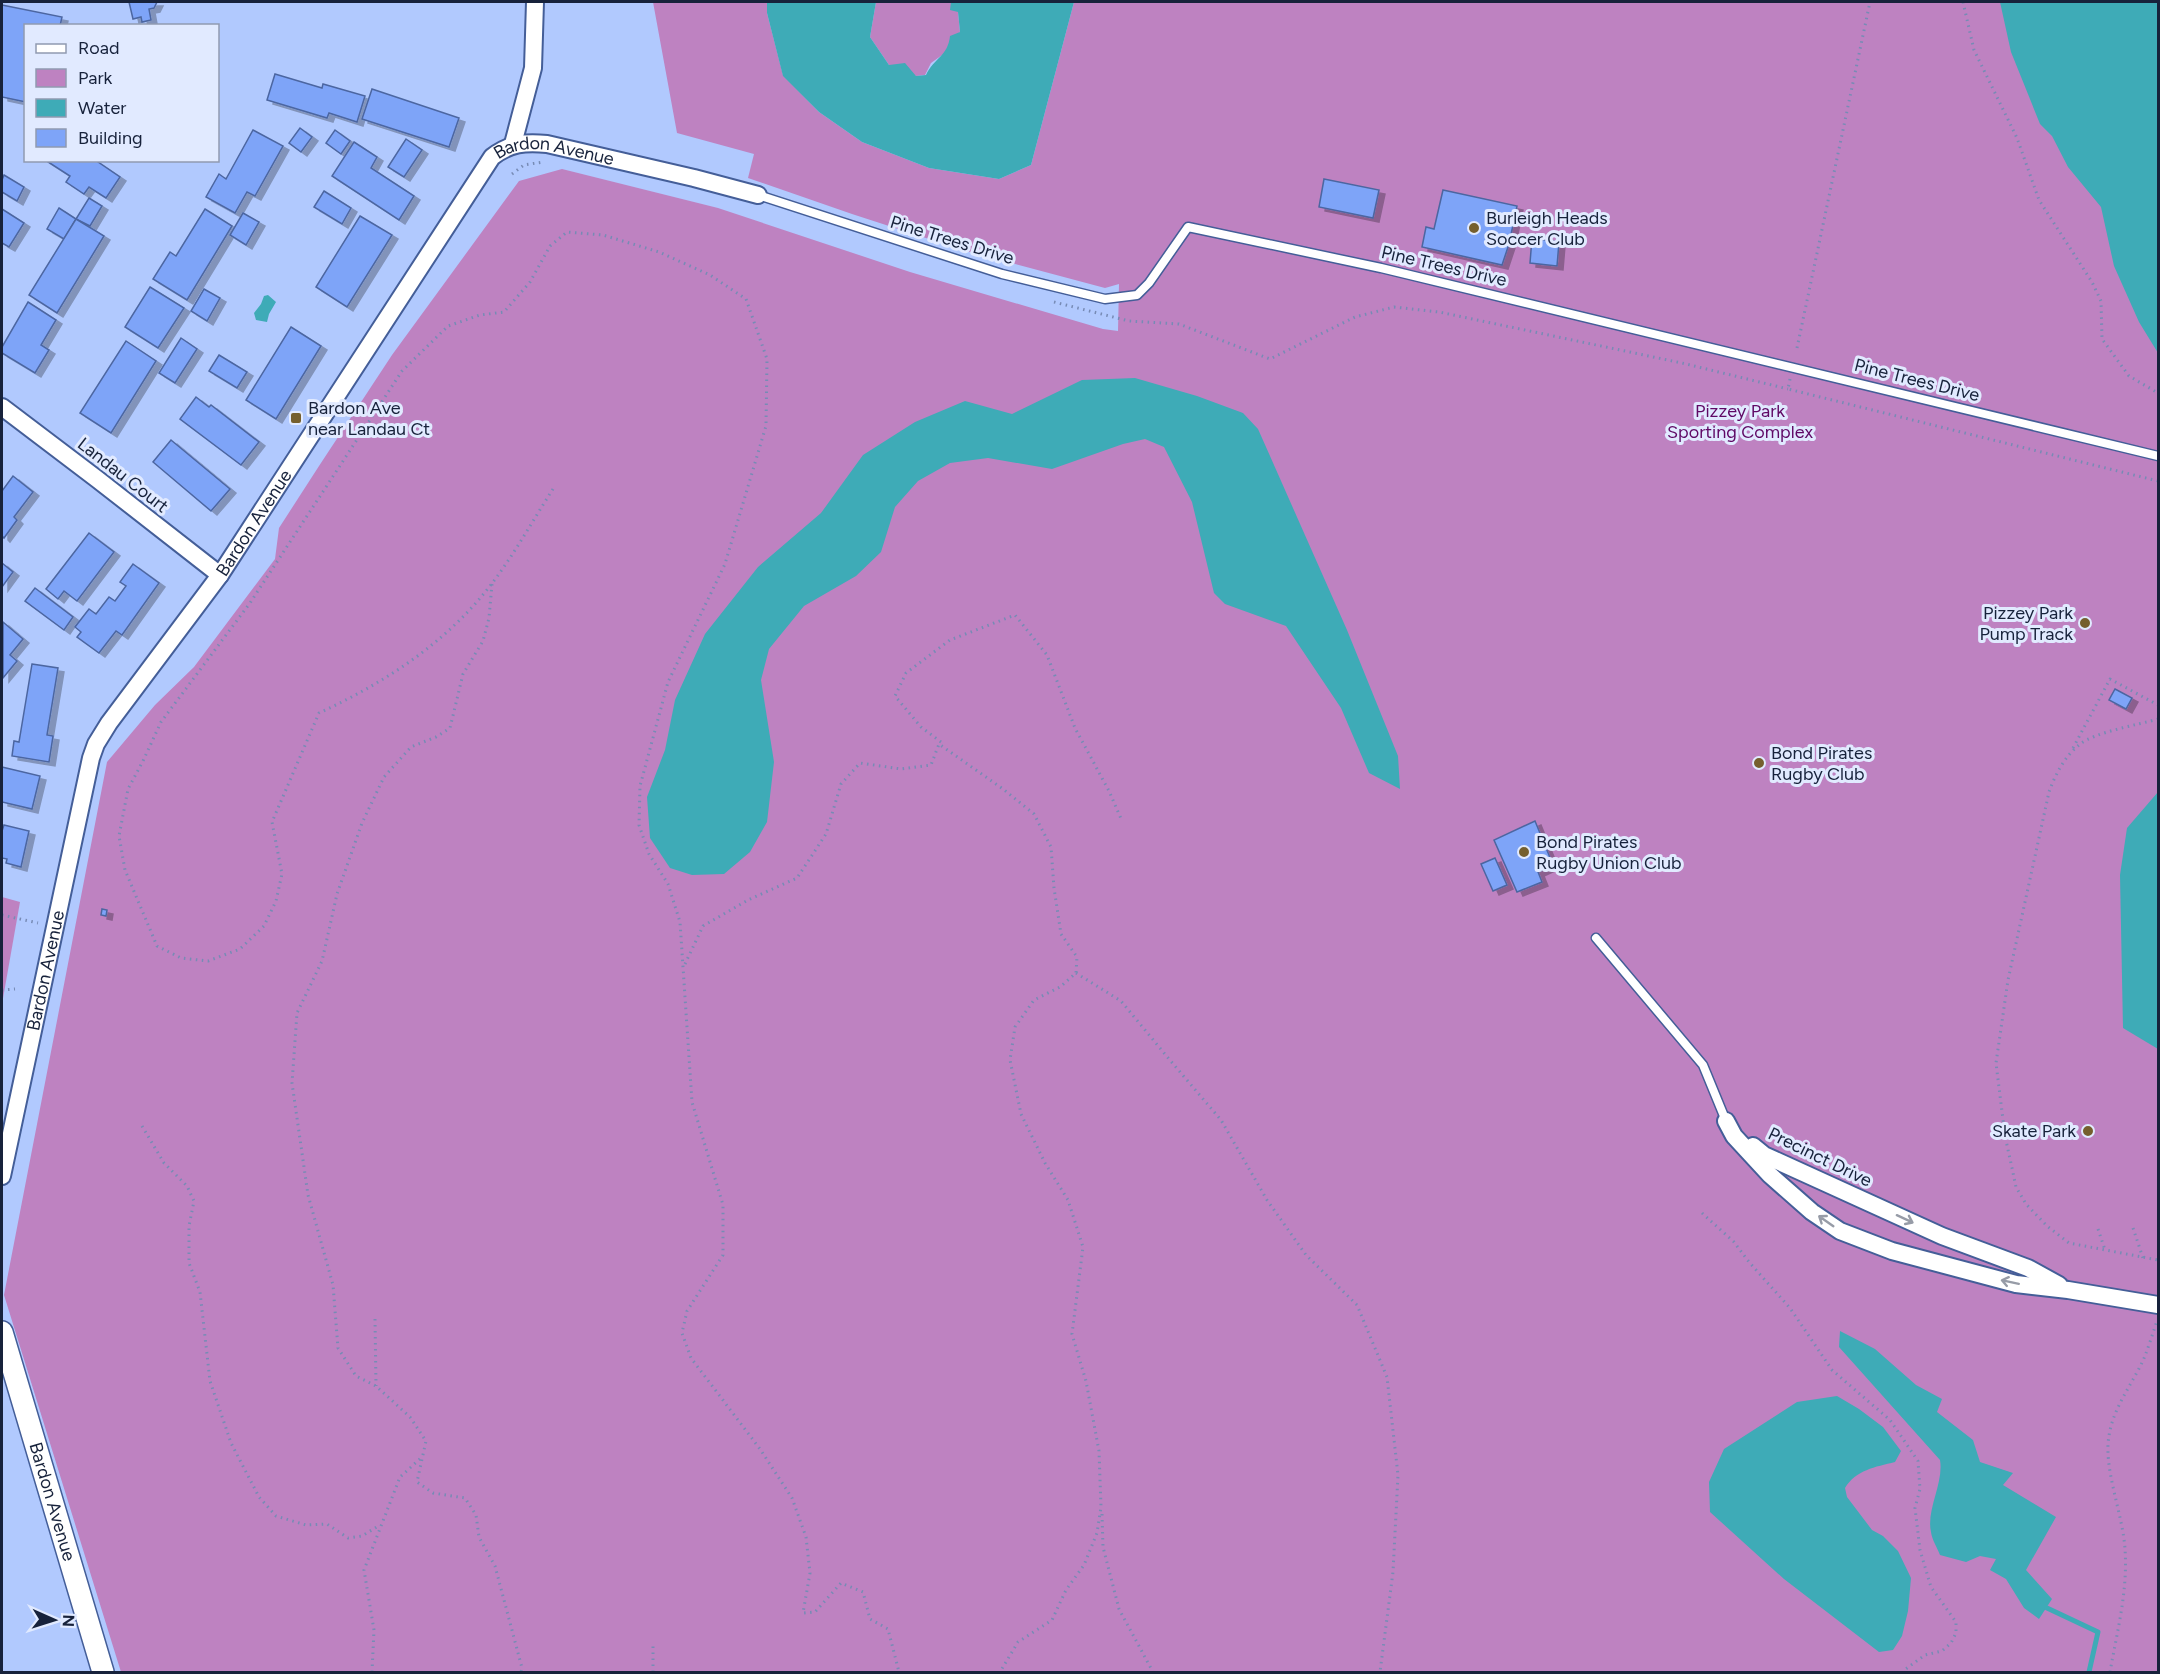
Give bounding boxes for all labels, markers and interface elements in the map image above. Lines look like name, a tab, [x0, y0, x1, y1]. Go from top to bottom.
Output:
legend	[24, 24, 219, 162]
text: Road	[78, 37, 119, 59]
text: Park	[78, 67, 113, 89]
text: Water	[78, 97, 126, 119]
text: Building	[78, 127, 143, 149]
street label: Bardon Avenue	[490, 132, 616, 170]
place label: Burleigh Heads Soccer Club	[1486, 207, 1608, 250]
street label: Pine Trees Drive	[887, 211, 1017, 269]
marker: Burleigh Heads Soccer Club	[1467, 221, 1481, 235]
street label: Pine Trees Drive	[1379, 241, 1509, 291]
street label: Pine Trees Drive	[1852, 354, 1982, 406]
place label: Bardon Ave near Landau Ct	[308, 397, 430, 440]
park label: Pizzey Park Sporting Complex	[1667, 400, 1813, 443]
marker: Bardon Ave near Landau Ct	[289, 411, 303, 425]
street label: Landau Court	[73, 433, 173, 517]
street label: Bardon Avenue	[211, 465, 297, 580]
place label: Pizzey Park Pump Track	[1979, 602, 2073, 645]
marker: Pizzey Park Pump Track	[2078, 616, 2092, 630]
place label: Bond Pirates Rugby Club	[1771, 742, 1872, 785]
marker: Bond Pirates Rugby Club	[1752, 756, 1766, 770]
place label: Bond Pirates Rugby Union Club	[1536, 831, 1682, 874]
marker: Bond Pirates Rugby Union Club	[1517, 845, 1531, 859]
street label: Bardon Avenue	[22, 908, 69, 1033]
place label: Skate Park	[1992, 1120, 2076, 1142]
street label: Precinct Drive	[1764, 1122, 1876, 1192]
marker: Skate Park	[2081, 1124, 2095, 1138]
one-way arrow	[1895, 1214, 1913, 1225]
one-way arrow	[1818, 1215, 1834, 1227]
one-way arrow	[2001, 1276, 2020, 1287]
street label: Bardon Avenue	[24, 1440, 80, 1564]
north arrow	[24, 1590, 84, 1650]
text: N	[59, 1614, 78, 1627]

